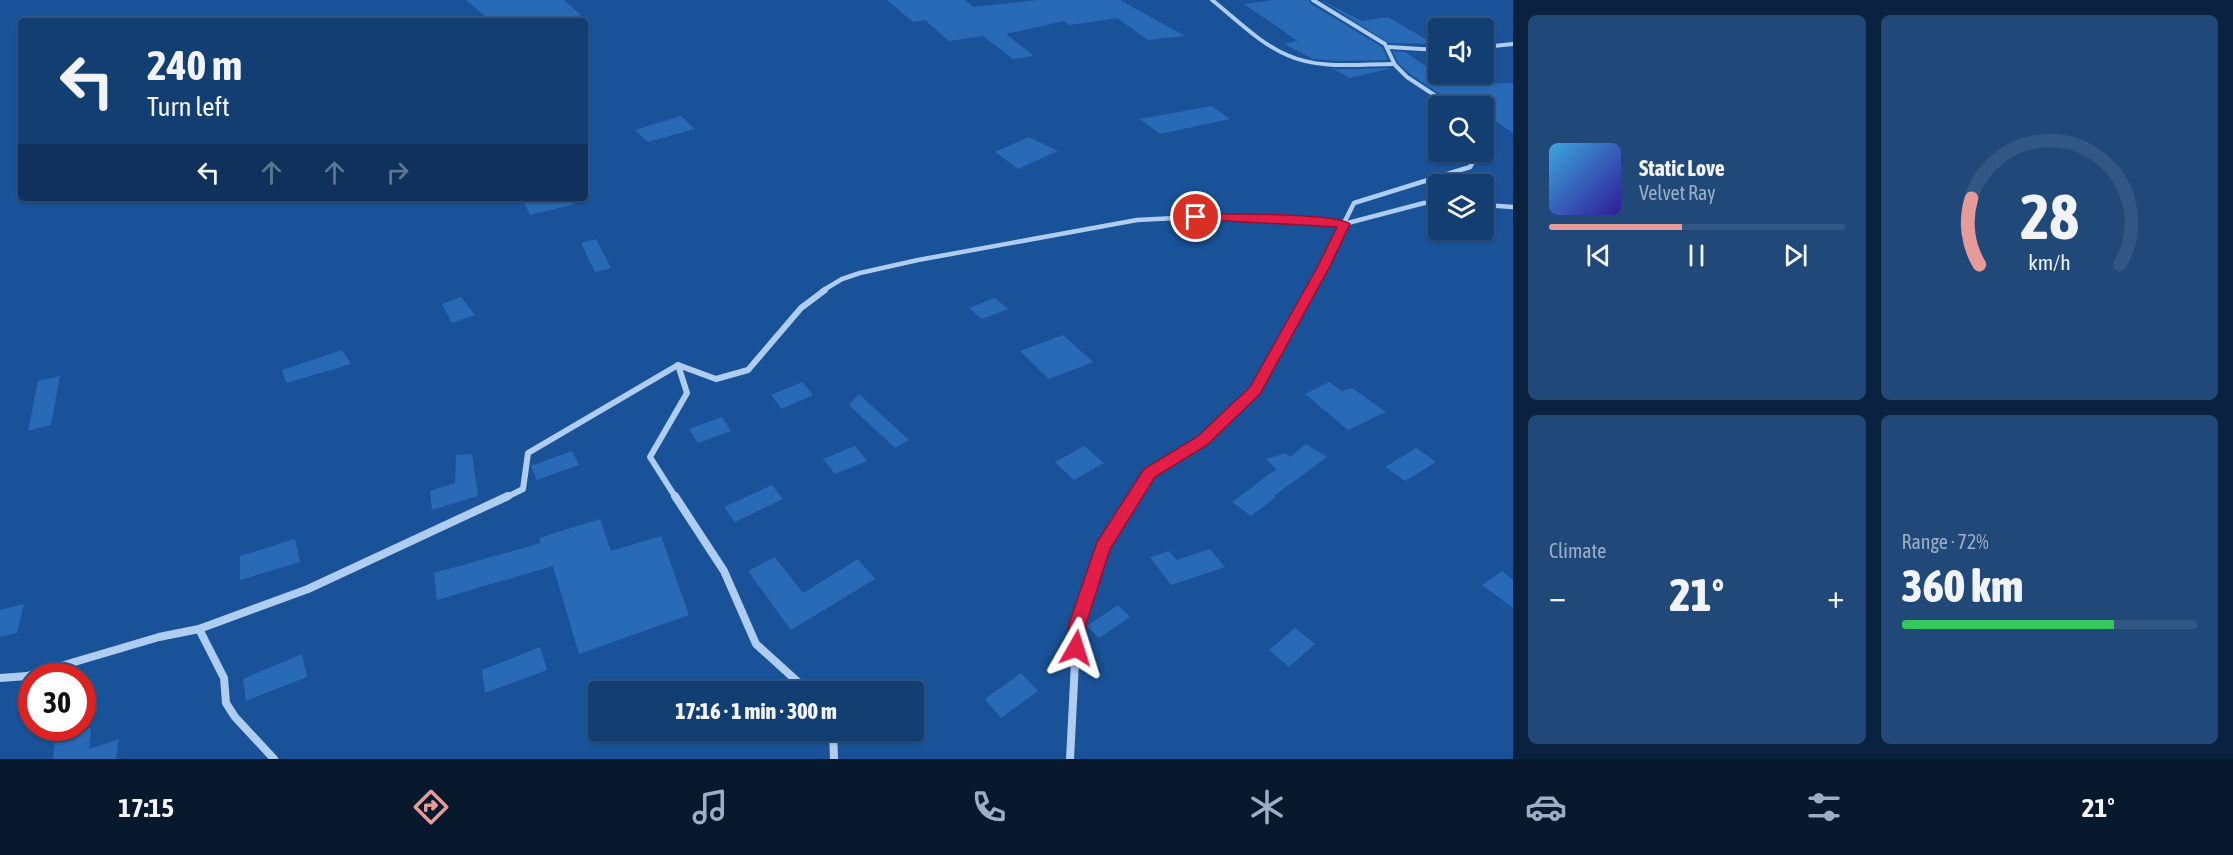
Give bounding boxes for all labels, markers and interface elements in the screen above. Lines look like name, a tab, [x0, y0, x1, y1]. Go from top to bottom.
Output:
map controls	[1428, 18, 1494, 240]
button: sound	[1428, 18, 1494, 84]
text: 240 m	[147, 41, 242, 89]
icon: left	[48, 42, 126, 120]
text: Turn left	[147, 91, 230, 122]
button: search	[1428, 96, 1494, 162]
text: Static Love	[1639, 155, 1725, 181]
icon: left	[192, 156, 225, 189]
icon: ahead	[255, 156, 288, 189]
icon: ahead	[318, 156, 351, 189]
icon: right	[381, 156, 414, 189]
button: layers	[1428, 174, 1494, 240]
text: Velvet Ray	[1639, 181, 1716, 204]
text: 28	[2020, 181, 2079, 252]
pin	[1170, 191, 1221, 242]
icon: arrive	[1179, 200, 1212, 233]
icon: previous	[1582, 239, 1615, 272]
icon: pause	[1680, 239, 1713, 272]
icon: next	[1779, 239, 1812, 272]
text: km/h	[2028, 250, 2071, 275]
text: Range · 72%	[1902, 530, 1989, 553]
text: Climate	[1549, 539, 1606, 562]
text: 360 km	[1902, 560, 2023, 612]
text: 21°	[1669, 569, 1724, 621]
text: −	[1549, 577, 1566, 615]
text: +	[1827, 577, 1844, 615]
position arrow	[1044, 616, 1108, 680]
speed limit sign: 30	[18, 663, 96, 741]
text: 17:16 · 1 min · 300 m	[675, 698, 837, 724]
icon: directions	[410, 786, 452, 828]
icon: music	[689, 786, 731, 828]
icon: phone	[968, 786, 1010, 828]
icon: climate	[1246, 786, 1288, 828]
icon: car	[1525, 786, 1567, 828]
icon: filters	[1803, 786, 1845, 828]
text: 17:15	[118, 792, 174, 823]
text: 21°	[2082, 792, 2115, 823]

